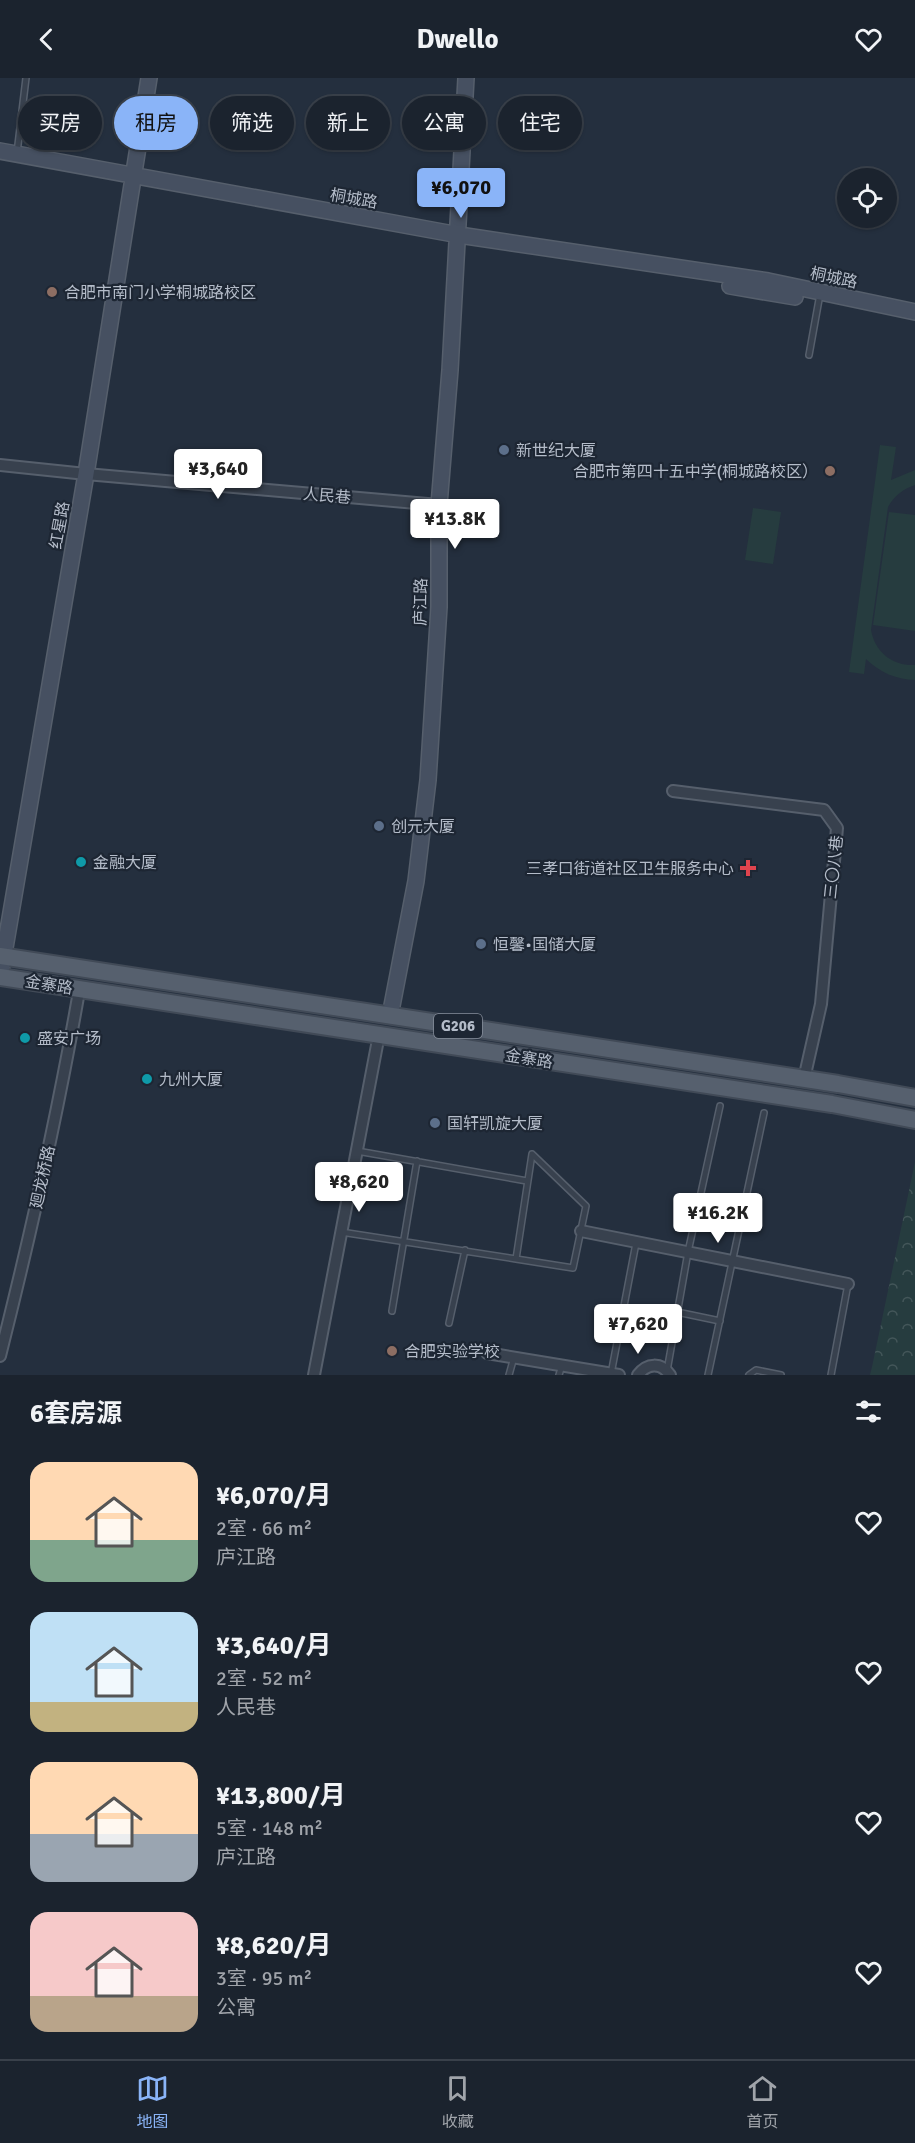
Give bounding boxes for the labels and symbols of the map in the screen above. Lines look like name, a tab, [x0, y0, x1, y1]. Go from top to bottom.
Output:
pin: ¥6,070	[412, 168, 510, 219]
street label: 桐城路	[328, 185, 379, 213]
street label: 桐城路	[808, 263, 859, 293]
place label: 合肥市南门小学桐城路校区	[64, 283, 256, 303]
marker: 合肥市南门小学桐城路校区	[45, 285, 59, 299]
place label: 新世纪大厦	[516, 441, 596, 461]
marker: 新世纪大厦	[497, 443, 511, 457]
pin: ¥3,640	[169, 449, 267, 500]
place label: 合肥市第四十五中学(桐城路校区）	[573, 462, 818, 482]
marker: 合肥市第四十五中学(桐城路校区）	[823, 464, 837, 478]
street label: 人民巷	[302, 484, 352, 508]
pin: ¥13.8K	[406, 499, 504, 550]
street label: 红星路	[46, 500, 74, 551]
street label: 庐江路	[411, 578, 431, 626]
place label: 创元大厦	[391, 817, 455, 837]
marker: 创元大厦	[372, 819, 386, 833]
street label: 三〇八巷	[821, 834, 847, 900]
place label: 金融大厦	[93, 853, 157, 873]
marker: 金融大厦	[74, 855, 88, 869]
place label: 三孝口街道社区卫生服务中心	[526, 859, 734, 879]
marker: 三孝口街道社区卫生服务中心	[739, 859, 757, 877]
place label: 恒馨•国储大厦	[493, 935, 596, 955]
marker: 恒馨•国储大厦	[474, 937, 488, 951]
street label: 金寨路	[24, 971, 74, 999]
road number: G206	[434, 1014, 482, 1038]
place label: 盛安广场	[37, 1029, 101, 1049]
marker: 盛安广场	[18, 1031, 32, 1045]
street label: 金寨路	[504, 1045, 554, 1073]
place label: 九州大厦	[159, 1070, 223, 1090]
marker: 九州大厦	[140, 1072, 154, 1086]
place label: 国轩凯旋大厦	[447, 1114, 543, 1134]
marker: 国轩凯旋大厦	[428, 1116, 442, 1130]
street label: 廻龙桥路	[27, 1144, 59, 1211]
pin: ¥8,620	[310, 1162, 408, 1213]
pin: ¥16.2K	[669, 1193, 767, 1244]
pin: ¥7,620	[589, 1304, 687, 1355]
place label: 合肥实验学校	[404, 1342, 500, 1362]
marker: 合肥实验学校	[385, 1344, 399, 1358]

